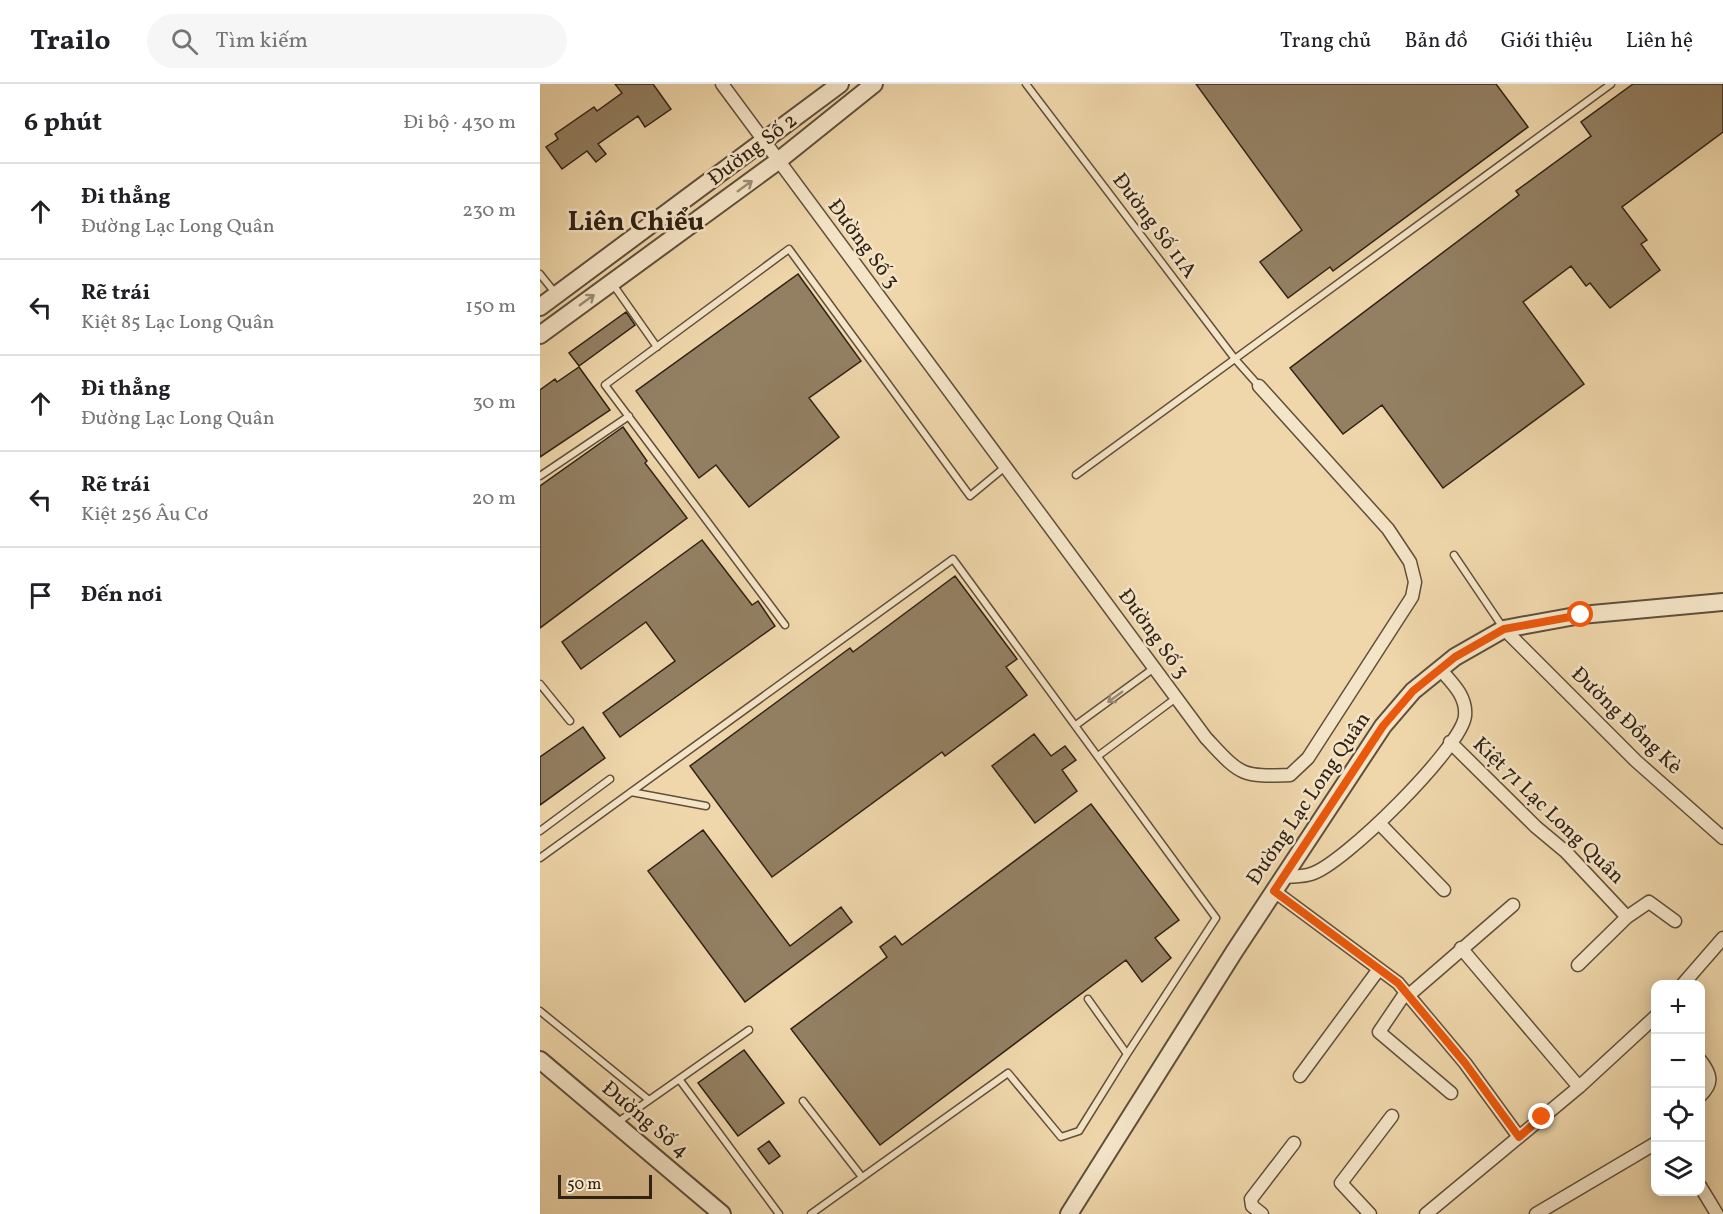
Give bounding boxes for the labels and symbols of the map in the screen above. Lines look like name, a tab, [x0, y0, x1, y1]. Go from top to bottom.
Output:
street label: Đường Số 2	[702, 107, 804, 193]
street label: Đường Số 11A	[1105, 167, 1203, 285]
one-way arrow	[736, 179, 752, 192]
street label: Đường Số 3	[820, 194, 906, 294]
district label: Liên Chiểu	[568, 204, 704, 242]
one-way arrow	[579, 294, 595, 307]
street label: Đường Số 3	[1111, 583, 1195, 685]
route start	[1567, 601, 1593, 627]
street label: Đường Đồng Kè	[1564, 660, 1688, 782]
one-way arrow	[1108, 691, 1124, 703]
street label: Đường Lạc Long Quân	[1240, 707, 1378, 891]
street label: Kiệt 71 Lạc Long Quân	[1466, 731, 1630, 891]
street label: Đường Số 4	[595, 1075, 695, 1165]
route end	[1528, 1103, 1554, 1129]
scale bar	[558, 1172, 652, 1200]

